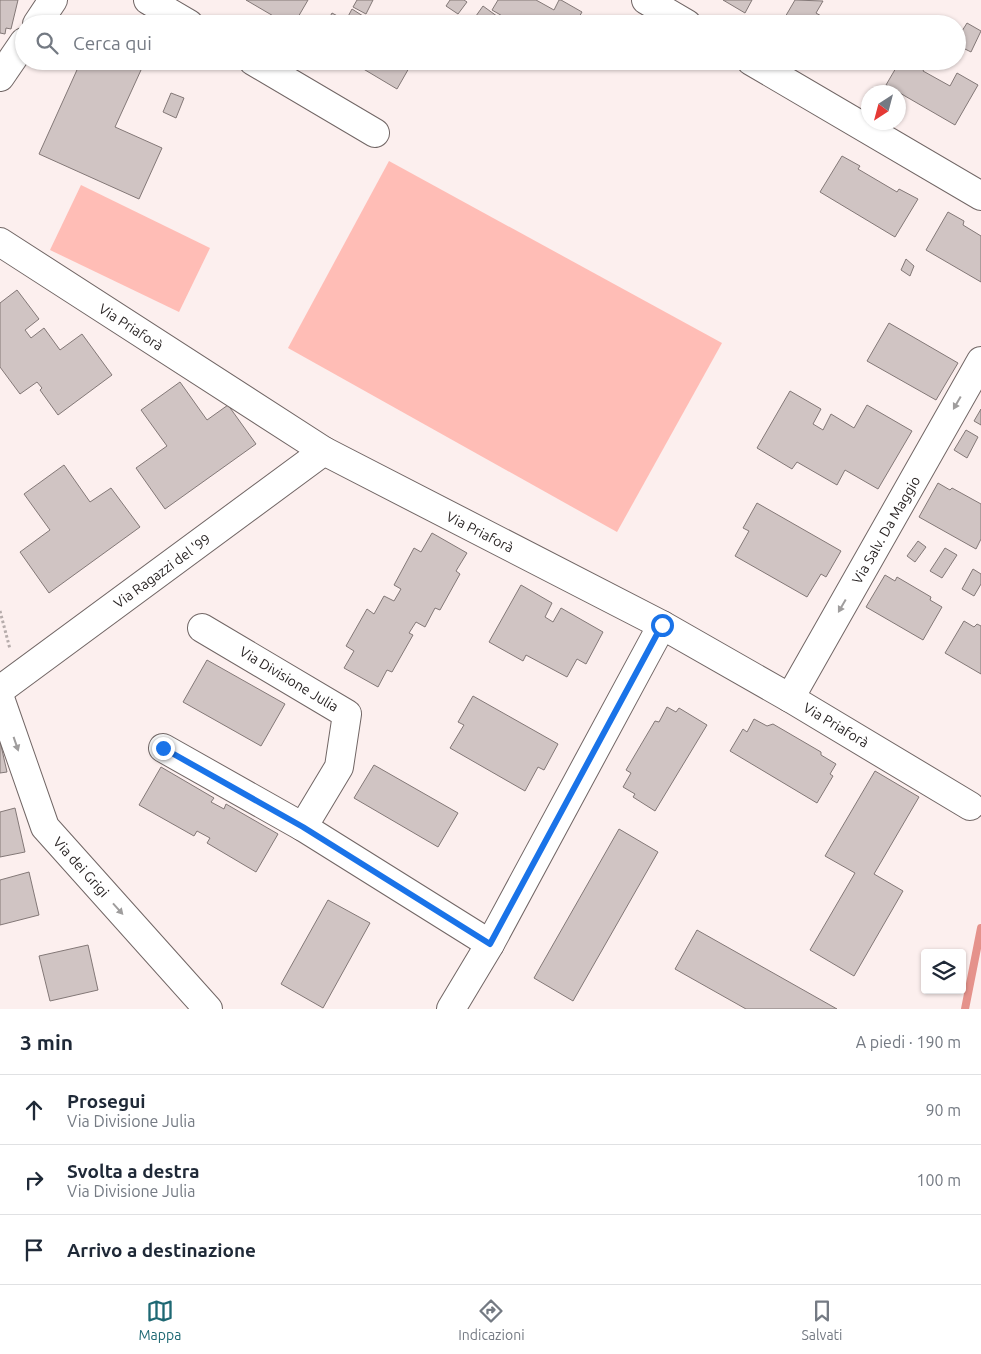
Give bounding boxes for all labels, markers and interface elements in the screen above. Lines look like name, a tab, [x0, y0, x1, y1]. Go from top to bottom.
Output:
search box	[15, 15, 966, 70]
icon: search	[33, 29, 61, 57]
text: Cerca qui	[73, 32, 152, 54]
north arrow	[861, 85, 906, 130]
street label: Via Priaforà	[96, 300, 166, 354]
one-way arrow	[953, 396, 961, 411]
street label: Via Salv. Da Maggio	[849, 473, 923, 587]
street label: Via Priaforà	[444, 508, 516, 556]
street label: Via Ragazzi del '99	[110, 531, 214, 611]
one-way arrow	[838, 599, 847, 612]
route start	[651, 614, 674, 637]
street label: Via Divisione Julia	[237, 643, 341, 715]
street label: Via Priaforà	[800, 699, 872, 751]
one-way arrow	[12, 737, 20, 752]
route end	[152, 737, 175, 760]
street label: Via dei Grigi	[50, 834, 112, 900]
one-way arrow	[113, 902, 124, 915]
map controls	[921, 949, 966, 994]
button: layers	[921, 949, 966, 994]
text: 3 min	[20, 1030, 73, 1054]
text: A piedi · 190 m	[856, 1033, 961, 1051]
text: Prosegui	[67, 1090, 146, 1112]
icon: ahead	[20, 1096, 48, 1124]
text: 90 m	[925, 1101, 961, 1119]
text: Via Divisione Julia	[67, 1112, 195, 1130]
text: Svolta a destra	[67, 1160, 200, 1182]
icon: right	[20, 1166, 48, 1194]
text: 100 m	[916, 1171, 961, 1189]
text: Via Divisione Julia	[67, 1182, 195, 1200]
icon: arrive	[20, 1236, 48, 1264]
text: Arrivo a destinazione	[67, 1239, 256, 1261]
tab: Mappa	[138, 1297, 181, 1343]
tab: Indicazioni	[458, 1297, 525, 1343]
tab: Salvati	[801, 1297, 843, 1343]

